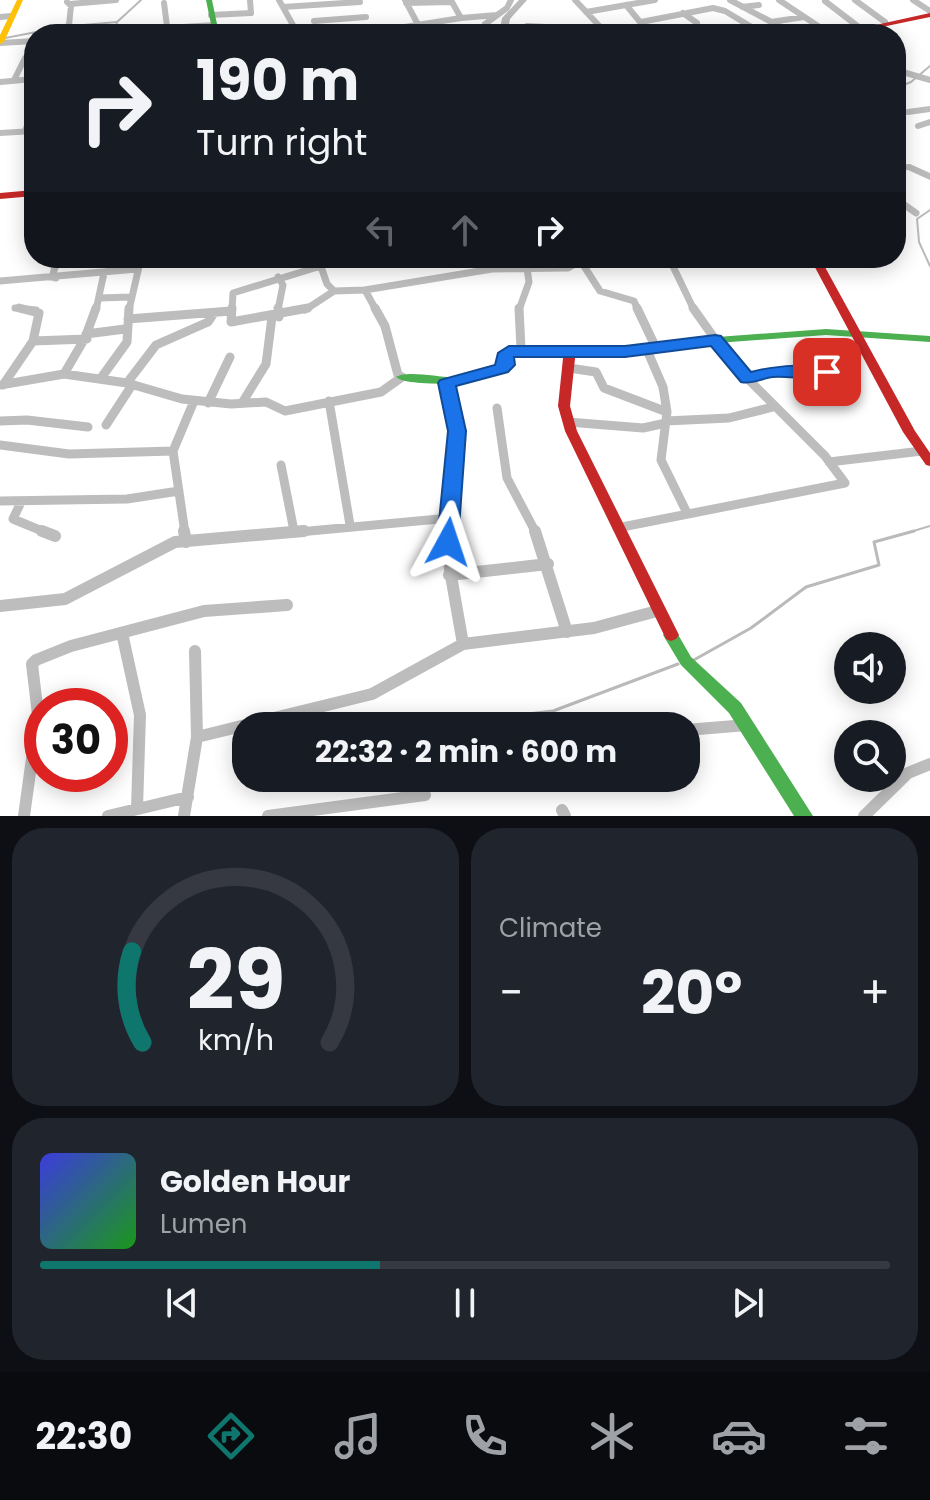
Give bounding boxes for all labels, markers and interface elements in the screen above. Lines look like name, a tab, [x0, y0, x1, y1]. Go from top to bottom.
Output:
text: 190 m	[196, 41, 359, 120]
icon: right	[64, 56, 168, 160]
text: Turn right	[196, 117, 367, 168]
icon: left	[359, 208, 403, 252]
icon: ahead	[443, 208, 487, 252]
icon: right	[527, 208, 571, 252]
pin	[793, 338, 861, 406]
icon: arrive	[805, 350, 849, 394]
position arrow	[406, 500, 490, 584]
map controls	[834, 632, 906, 792]
button: sound	[834, 632, 906, 704]
speed limit sign: 30	[24, 688, 128, 792]
button: search	[834, 720, 906, 792]
text: 22:32 · 2 min · 600 m	[315, 730, 617, 773]
text: Climate	[499, 910, 602, 946]
text: 29	[186, 922, 285, 1038]
text: 20°	[641, 951, 742, 1035]
text: −	[499, 962, 523, 1023]
text: +	[860, 962, 890, 1023]
text: km/h	[197, 1020, 274, 1060]
text: Golden Hour	[160, 1160, 350, 1203]
text: Lumen	[160, 1206, 247, 1242]
icon: previous	[160, 1281, 204, 1325]
icon: pause	[443, 1281, 487, 1325]
icon: next	[726, 1281, 770, 1325]
icon: directions	[203, 1408, 259, 1464]
icon: music	[330, 1408, 386, 1464]
icon: phone	[457, 1408, 513, 1464]
icon: climate	[584, 1408, 640, 1464]
icon: car	[711, 1408, 767, 1464]
icon: filters	[838, 1408, 894, 1464]
text: 22:30	[36, 1411, 132, 1462]

